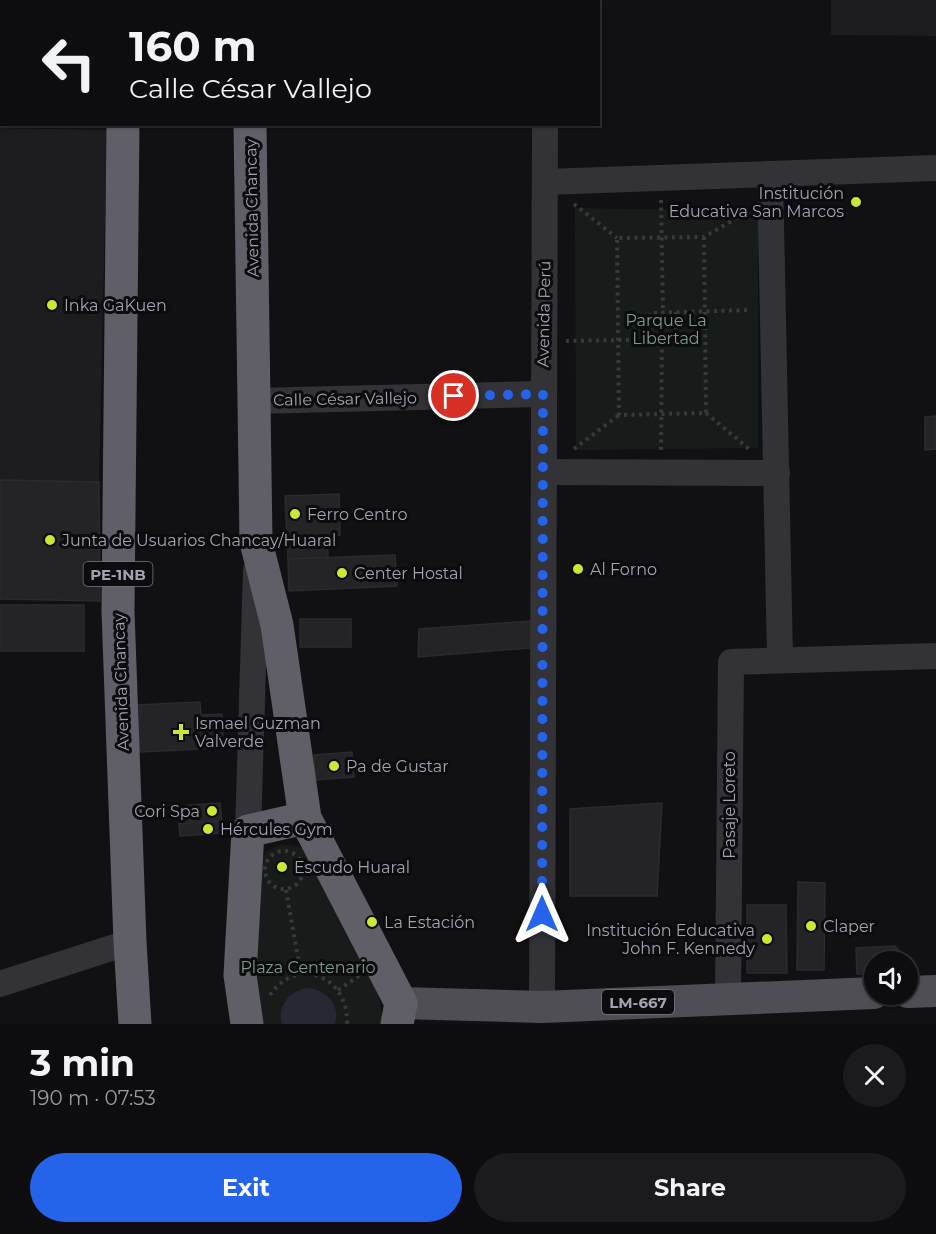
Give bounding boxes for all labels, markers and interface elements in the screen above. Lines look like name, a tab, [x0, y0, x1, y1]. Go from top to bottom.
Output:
text: 160 m	[129, 20, 257, 72]
icon: left	[30, 24, 108, 102]
text: Calle César Vallejo	[129, 72, 372, 105]
street label: Avenida Chancay	[241, 139, 263, 277]
place label: Institución Educativa San Marcos	[669, 184, 844, 221]
marker: Institución Educativa San Marcos	[849, 195, 863, 209]
street label: Avenida Perú	[534, 260, 554, 368]
place label: Inka GaKuen	[64, 296, 167, 315]
marker: Inka GaKuen	[45, 298, 59, 312]
park label: Parque La Libertad	[625, 311, 707, 348]
pin	[428, 370, 479, 421]
icon: arrive	[437, 379, 470, 412]
street label: Calle César Vallejo	[273, 388, 417, 410]
place label: Ferro Centro	[307, 505, 407, 524]
marker: Ferro Centro	[288, 507, 302, 521]
place label: Junta de Usuarios Chancay/Huaral	[61, 531, 336, 550]
marker: Junta de Usuarios Chancay/Huaral	[43, 533, 57, 547]
place label: Al Forno	[590, 560, 657, 579]
road number: PE-1NB	[84, 562, 152, 586]
marker: Al Forno	[571, 562, 585, 576]
place label: Center Hostal	[354, 564, 463, 583]
marker: Center Hostal	[335, 566, 349, 580]
street label: Avenida Chancay	[109, 612, 133, 751]
place label: Ismael Guzman Valverde	[195, 714, 321, 751]
marker: Ismael Guzman Valverde	[172, 723, 190, 741]
street label: Pasaje Loreto	[720, 751, 739, 859]
place label: Pa de Gustar	[346, 757, 449, 776]
marker: Pa de Gustar	[327, 759, 341, 773]
place label: Cori Spa	[134, 802, 200, 821]
marker: Cori Spa	[205, 804, 219, 818]
place label: Hércules Gym	[220, 820, 333, 839]
marker: Hércules Gym	[201, 822, 215, 836]
place label: Escudo Huaral	[294, 858, 410, 877]
marker: Escudo Huaral	[275, 860, 289, 874]
position arrow	[510, 882, 574, 946]
place label: La Estación	[384, 913, 475, 932]
marker: La Estación	[365, 915, 379, 929]
place label: Claper	[823, 917, 875, 936]
marker: Claper	[804, 919, 818, 933]
place label: Institución Educativa John F. Kennedy	[586, 921, 755, 958]
marker: Institución Educativa John F. Kennedy	[760, 932, 774, 946]
map controls	[864, 951, 918, 1005]
button: sound	[864, 951, 918, 1005]
park label: Plaza Centenario	[240, 958, 376, 977]
road number: LM-667	[602, 990, 674, 1014]
text: 3 min	[30, 1041, 135, 1085]
button: close	[843, 1044, 906, 1107]
text: 190 m · 07:53	[30, 1086, 156, 1110]
button: Exit	[30, 1153, 462, 1222]
button: Share	[474, 1153, 906, 1222]

